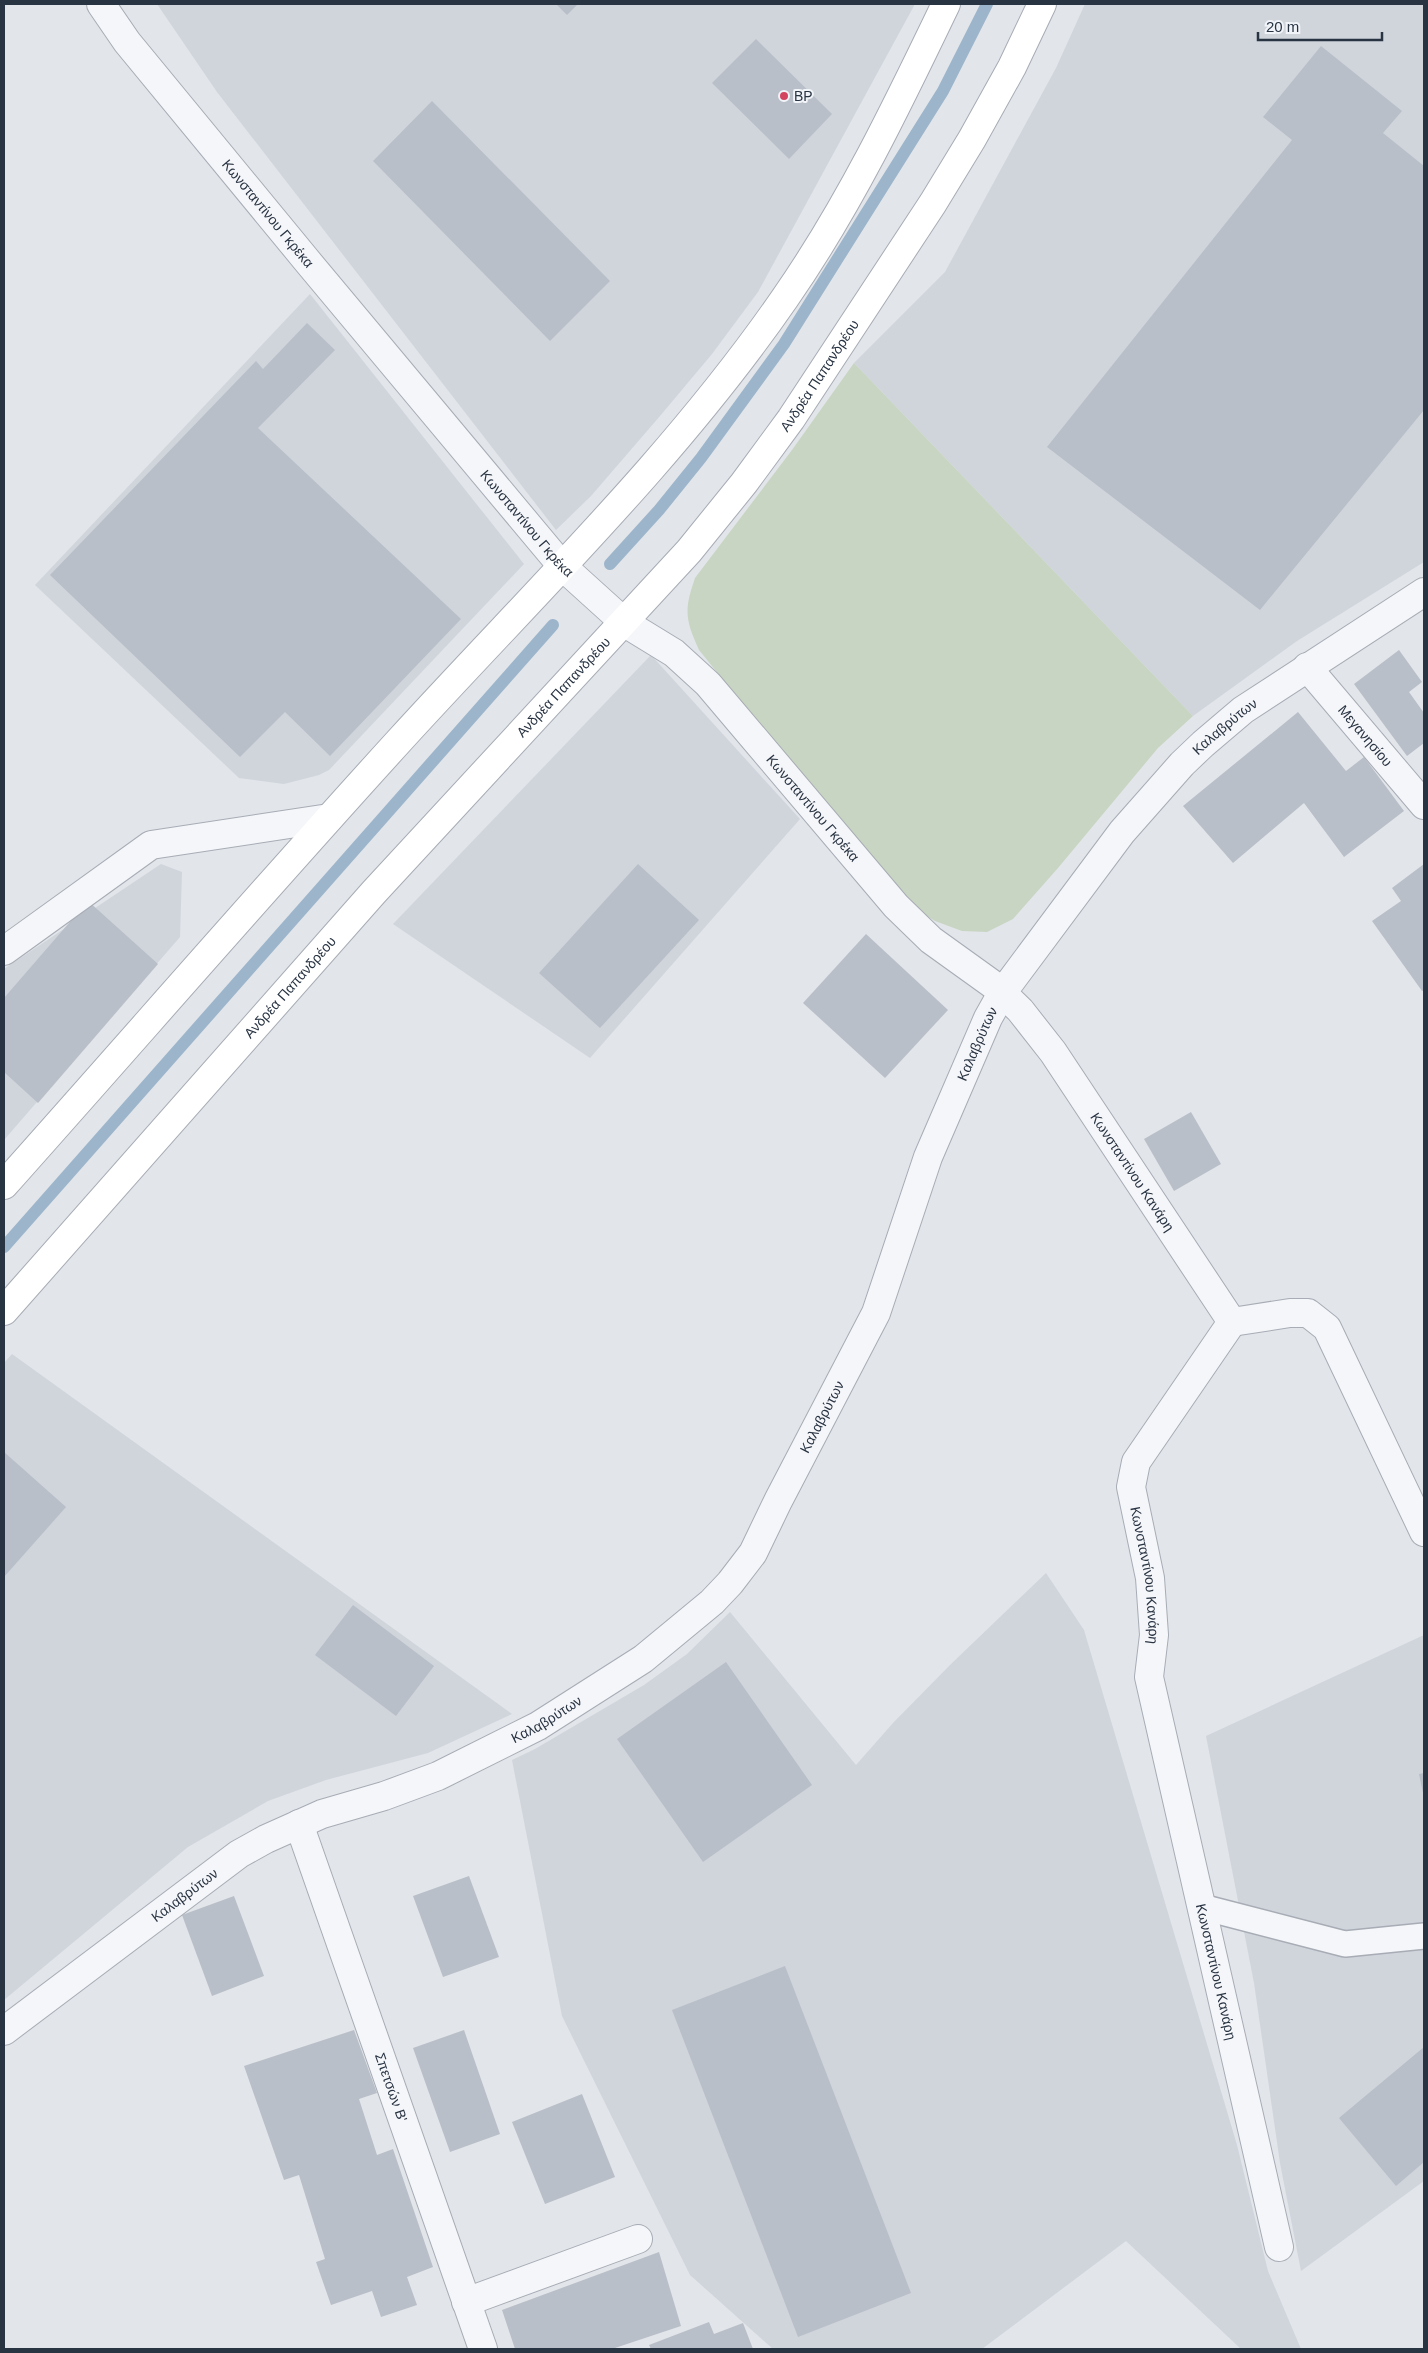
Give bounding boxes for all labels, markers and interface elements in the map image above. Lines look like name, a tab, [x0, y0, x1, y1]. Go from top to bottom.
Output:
scale bar	[1258, 10, 1382, 42]
text: 20 m	[1266, 18, 1299, 35]
place label: BP	[794, 88, 813, 104]
marker: BP	[778, 90, 790, 102]
street label: Κωνσταντίνου Γκρέκα	[219, 156, 317, 271]
street label: Ανδρέα Παπανδρέου	[777, 317, 862, 434]
street label: Κωνσταντίνου Γκρέκα	[477, 467, 577, 580]
street label: Ανδρέα Παπανδρέου	[513, 634, 613, 740]
street label: Καλαβρύτων	[1189, 695, 1260, 758]
street label: Μεγανησίου	[1335, 702, 1396, 769]
street label: Κωνσταντίνου Γκρέκα	[763, 751, 863, 865]
street label: Ανδρέα Παπανδρέου	[241, 933, 339, 1041]
street label: Καλαβρύτων	[954, 1004, 1001, 1083]
street label: Κωνσταντίνου Κανάρη	[1087, 1109, 1178, 1234]
street label: Καλαβρύτων	[796, 1378, 847, 1456]
street label: Κωνσταντίνου Κανάρη	[1127, 1505, 1162, 1645]
street label: Καλαβρύτων	[509, 1692, 585, 1746]
street label: Καλαβρύτων	[148, 1865, 221, 1925]
street label: Κωνσταντίνου Κανάρη	[1193, 1902, 1240, 2041]
street label: Σπετσών Β'	[372, 2051, 411, 2124]

